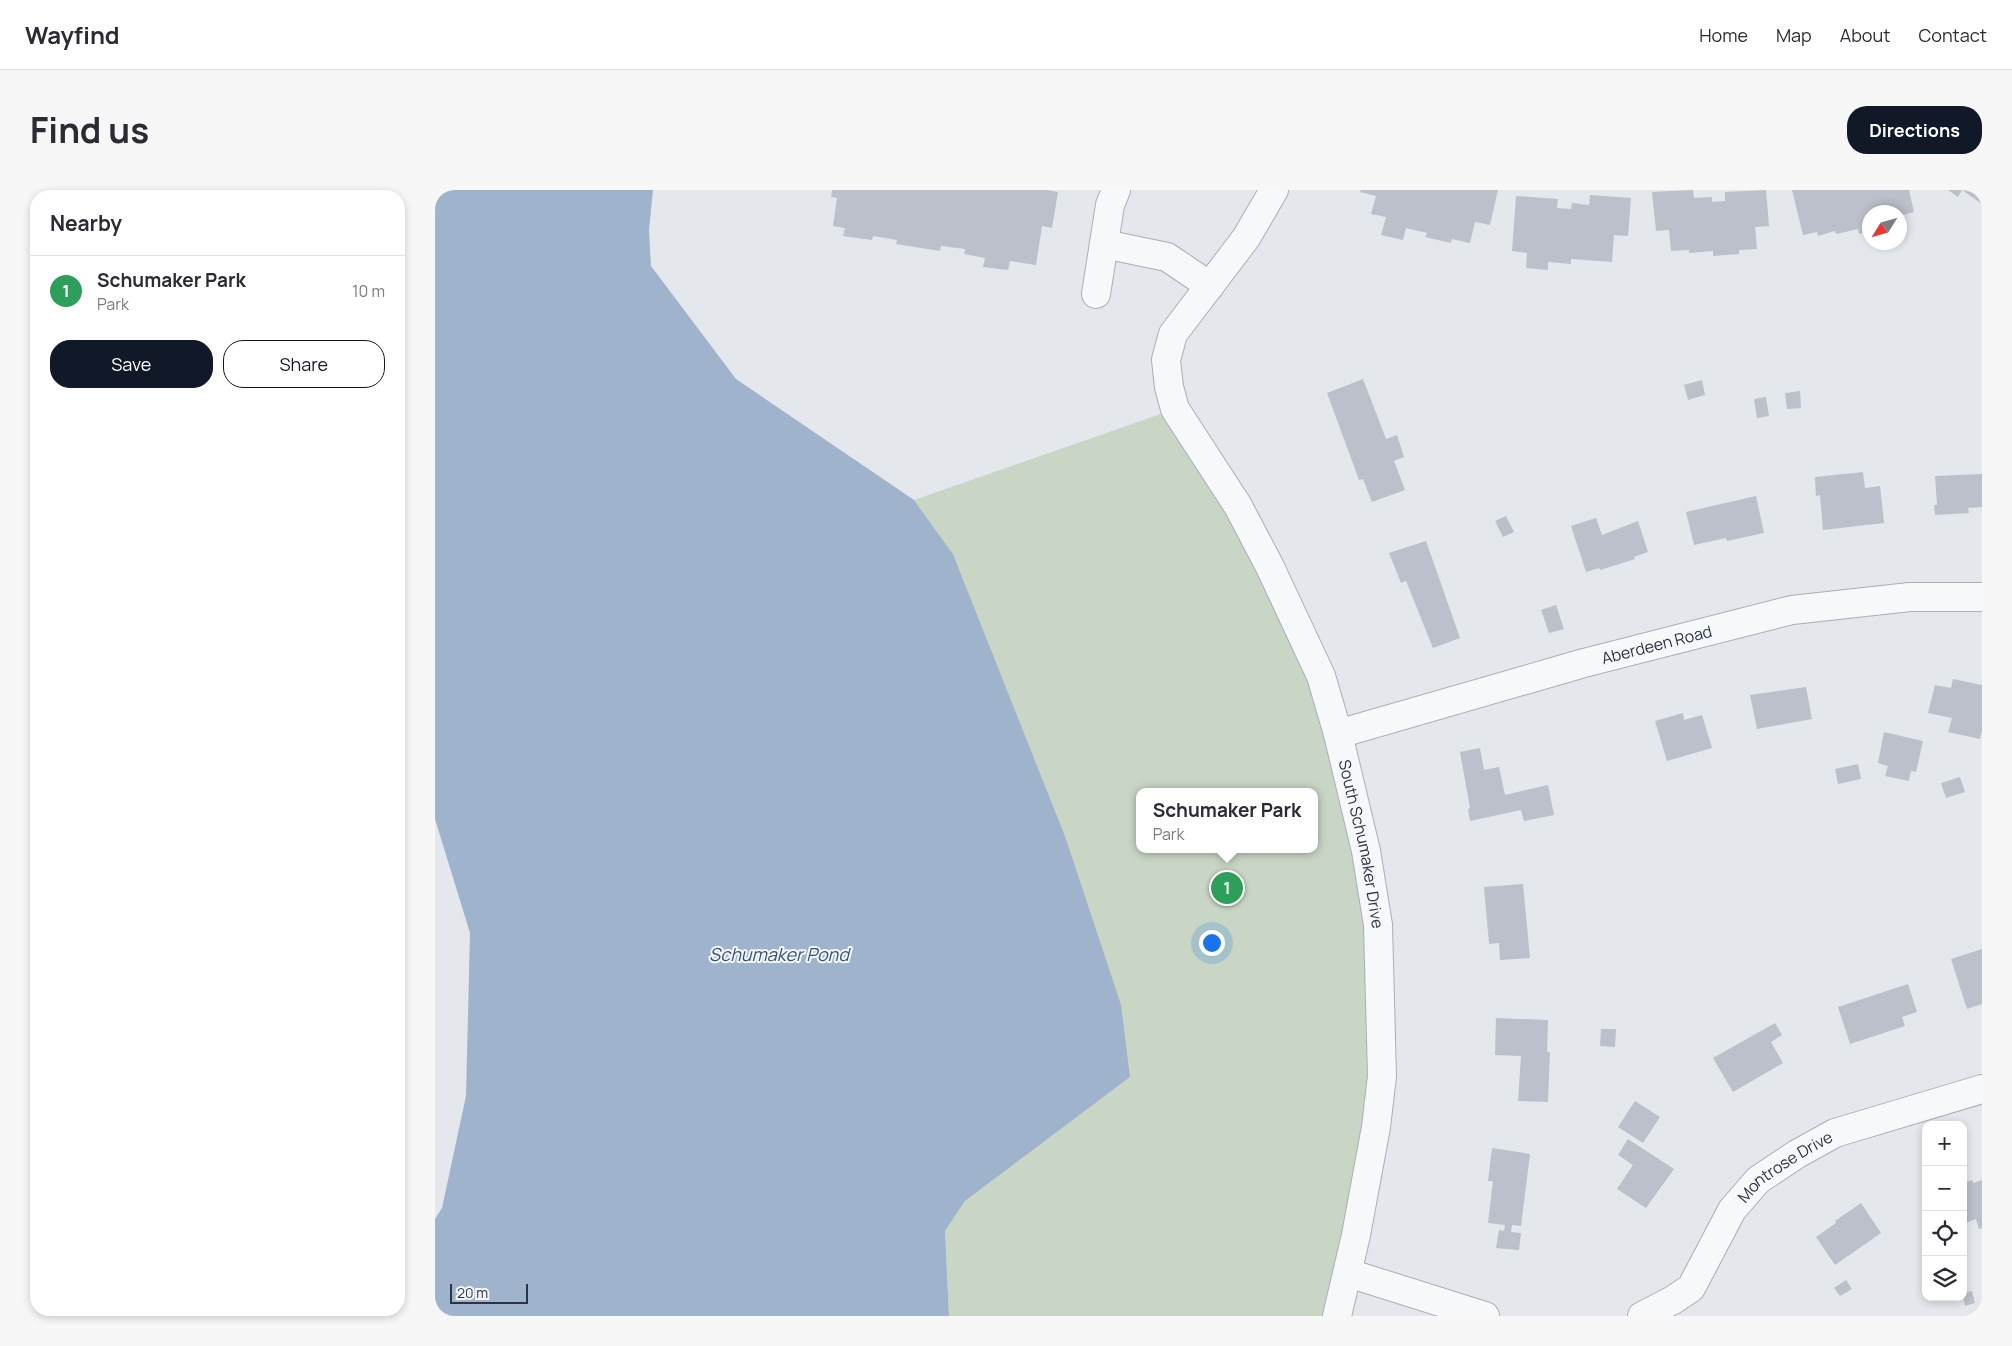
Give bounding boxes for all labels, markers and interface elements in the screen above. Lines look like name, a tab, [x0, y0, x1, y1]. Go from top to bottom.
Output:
text: Wayfind	[25, 18, 120, 51]
text: Home	[1699, 23, 1748, 47]
text: Map	[1776, 23, 1812, 47]
text: About	[1840, 23, 1890, 47]
text: Contact	[1918, 23, 1987, 47]
text: Find us	[30, 106, 149, 154]
button: Directions	[1847, 106, 1982, 154]
north arrow	[1862, 205, 1907, 250]
text: Nearby	[50, 209, 122, 237]
text: Schumaker Park	[97, 267, 246, 293]
text: 1	[62, 280, 70, 302]
text: 10 m	[352, 280, 385, 302]
text: Park	[97, 293, 129, 315]
button: Save	[50, 340, 213, 388]
button: Share	[223, 340, 385, 388]
street label: Aberdeen Road	[1599, 620, 1714, 669]
street label: South Schumaker Drive	[1334, 757, 1389, 930]
popup	[1136, 788, 1318, 853]
text: Schumaker Park	[1153, 797, 1301, 823]
text: Park	[1153, 823, 1185, 845]
pin: 1	[1211, 869, 1243, 907]
your location	[1199, 930, 1225, 956]
water label: Schumaker Pond	[709, 942, 851, 966]
map controls	[1922, 1121, 1967, 1301]
button: +	[1922, 1121, 1967, 1166]
street label: Montrose Drive	[1732, 1126, 1836, 1207]
button: −	[1922, 1166, 1967, 1211]
button: locate	[1922, 1211, 1967, 1256]
button: layers	[1922, 1256, 1967, 1301]
scale bar	[450, 1281, 527, 1304]
text: 20 m	[457, 1283, 488, 1302]

